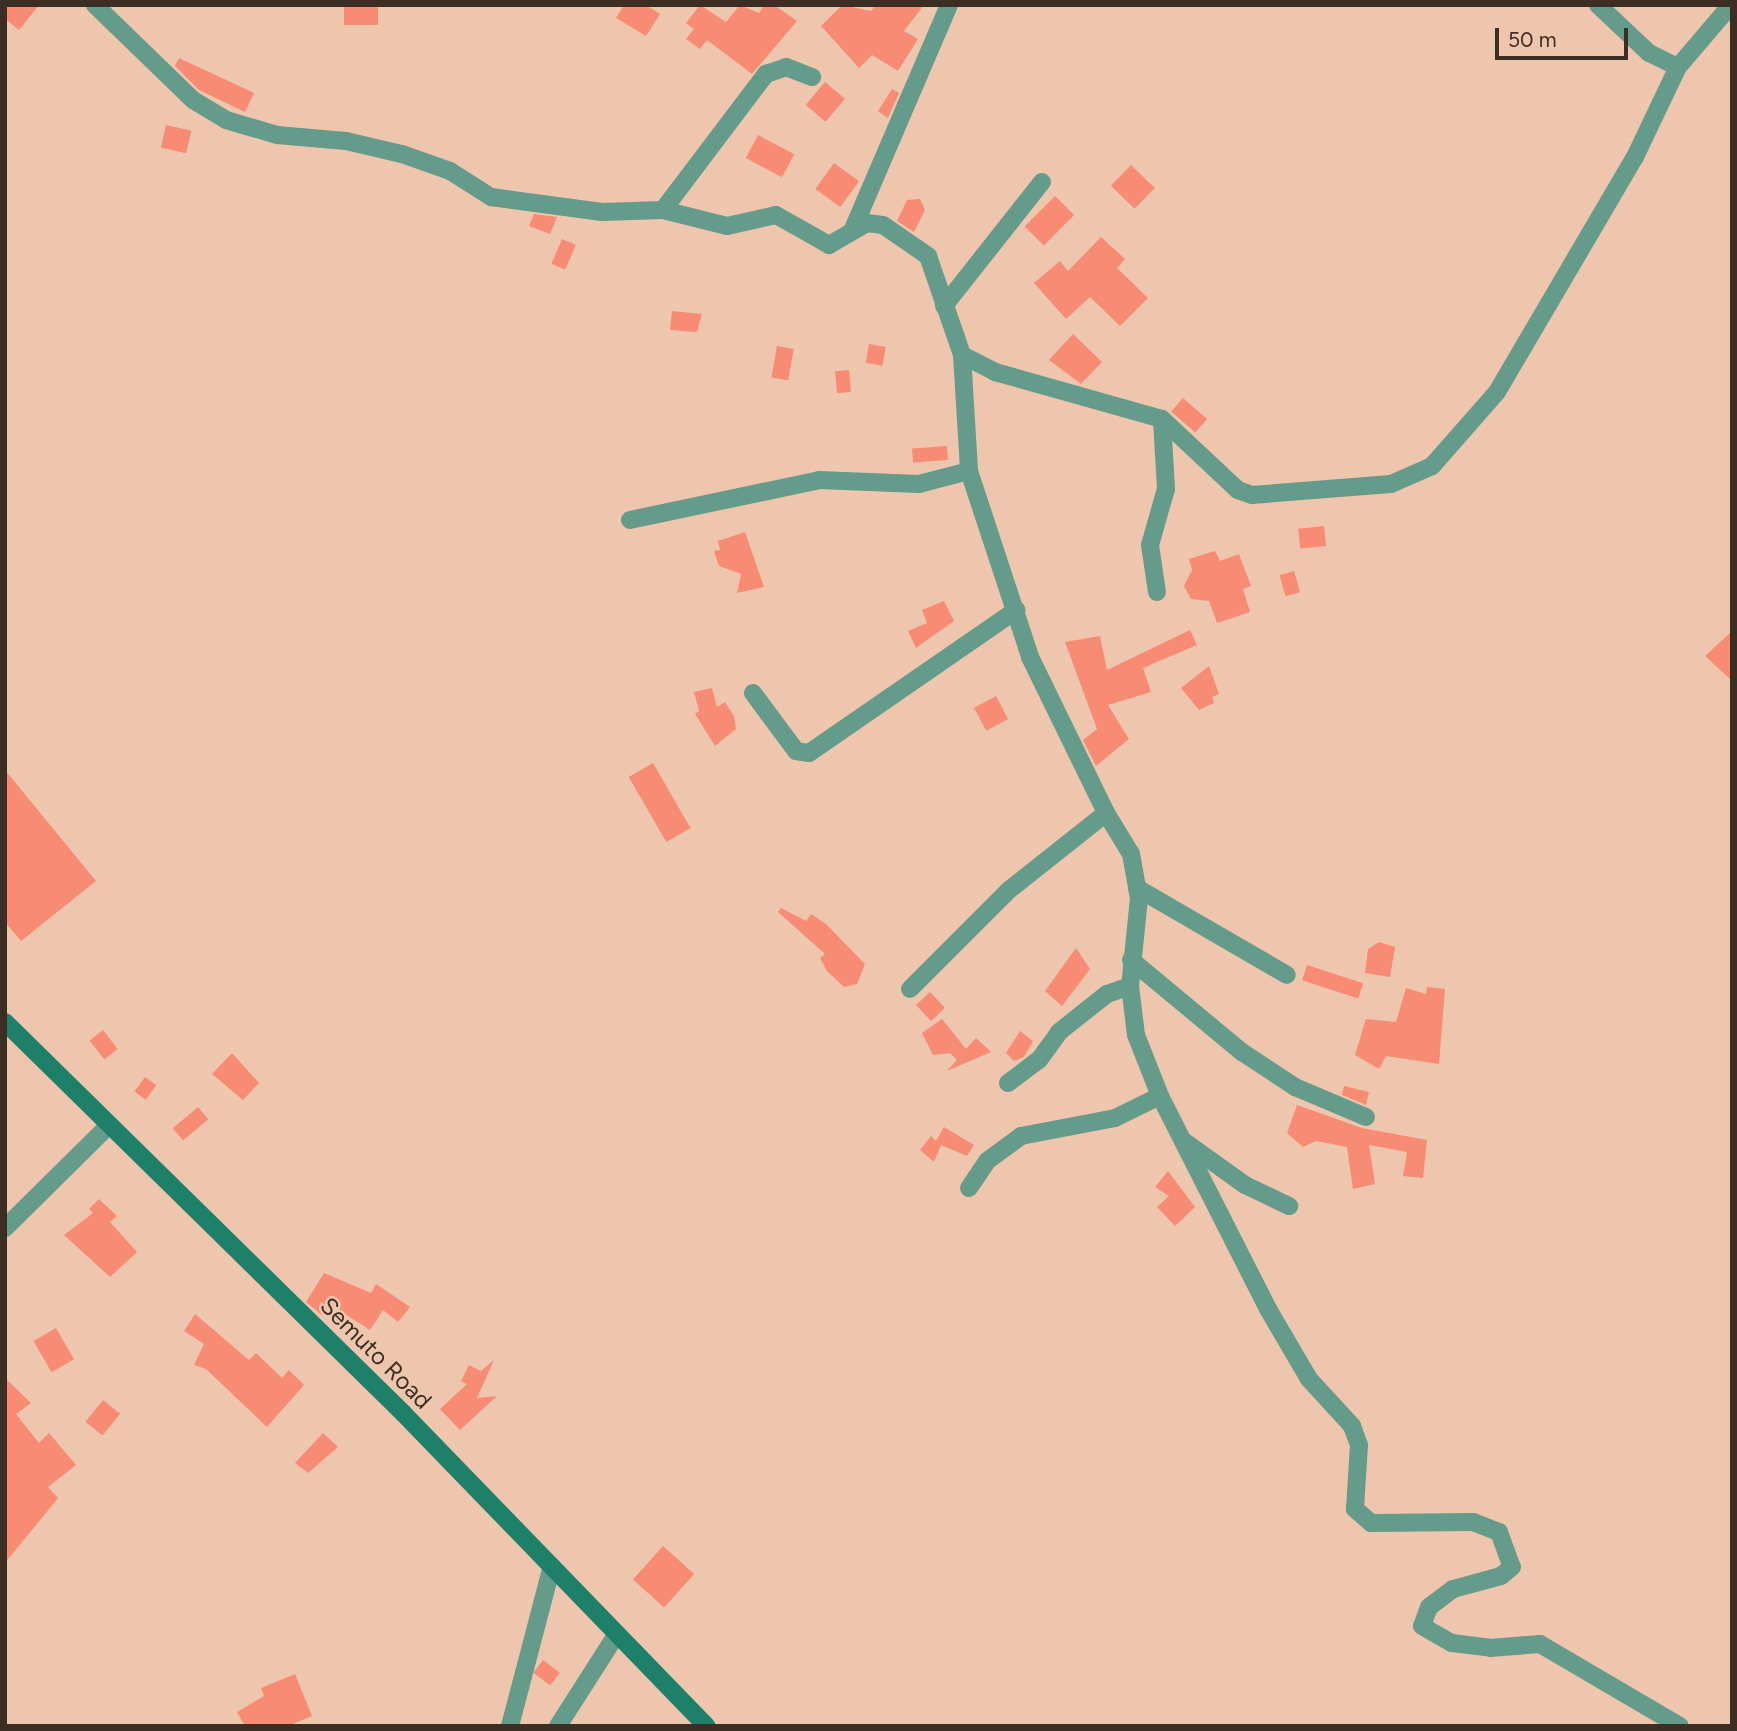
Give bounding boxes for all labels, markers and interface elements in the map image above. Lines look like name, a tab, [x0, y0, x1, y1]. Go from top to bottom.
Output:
scale bar	[1499, 14, 1632, 58]
text: 50 m	[1508, 27, 1557, 52]
street label: Semuto Road	[314, 1291, 438, 1415]

